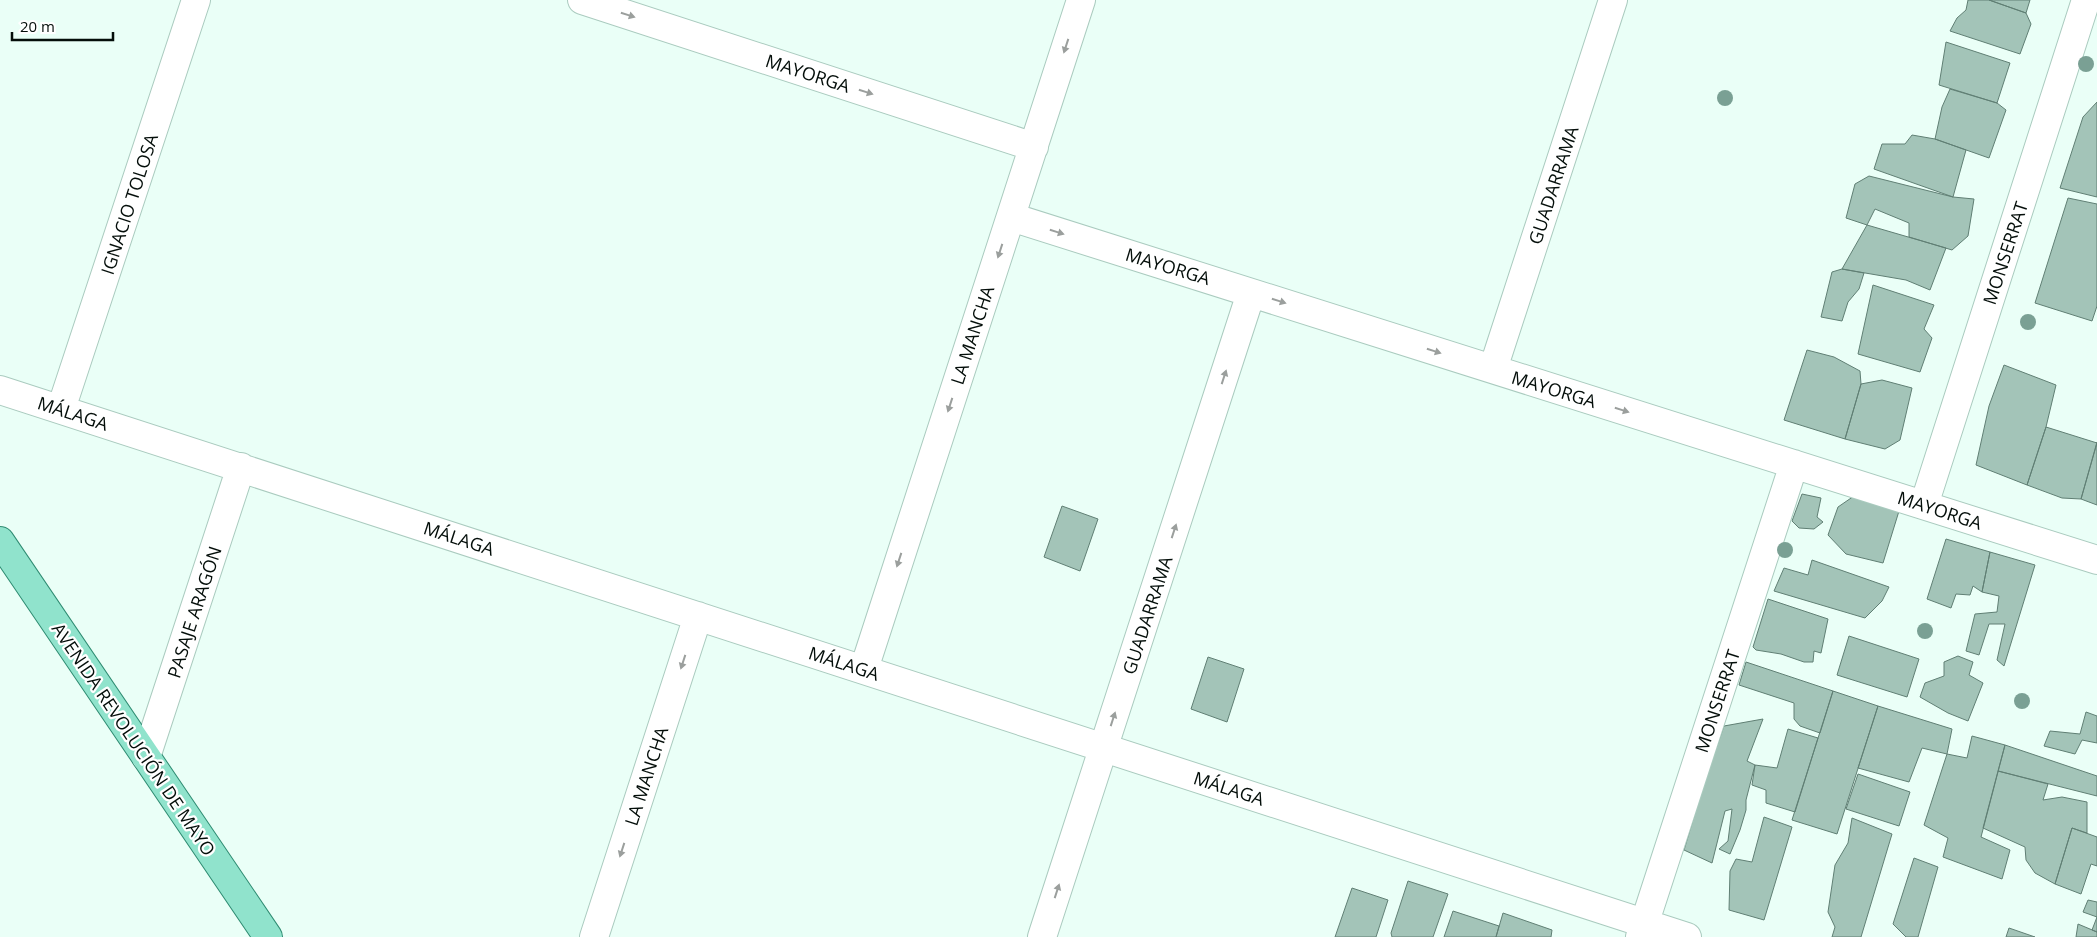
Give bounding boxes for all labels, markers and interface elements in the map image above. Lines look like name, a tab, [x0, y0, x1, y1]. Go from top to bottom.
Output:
scale bar	[12, 10, 114, 42]
one-way arrow	[621, 12, 636, 19]
text: 20 m	[20, 16, 55, 36]
one-way arrow	[1062, 39, 1069, 54]
street label: MAYORGA	[763, 48, 854, 98]
one-way arrow	[859, 89, 874, 97]
street label: GUADARRAMA	[1523, 122, 1584, 247]
street label: IGNACIO TOLOSA	[95, 130, 163, 277]
street label: MONSERRAT	[1977, 198, 2033, 308]
one-way arrow	[1050, 228, 1065, 236]
street label: MAYORGA	[1123, 242, 1214, 290]
one-way arrow	[995, 244, 1003, 259]
street label: LA MANCHA	[945, 282, 999, 387]
one-way arrow	[1272, 298, 1287, 306]
one-way arrow	[1427, 347, 1442, 355]
street label: MAYORGA	[1509, 365, 1600, 413]
one-way arrow	[1220, 369, 1228, 384]
street label: MÁLAGA	[35, 390, 112, 436]
one-way arrow	[945, 398, 953, 413]
one-way arrow	[1615, 407, 1630, 414]
street label: MAYORGA	[1895, 485, 1986, 535]
street label: MÁLAGA	[421, 515, 498, 561]
one-way arrow	[1171, 524, 1178, 539]
street label: PASAJE ARAGÓN	[161, 543, 227, 681]
street label: GUADARRAMA	[1117, 552, 1178, 677]
one-way arrow	[895, 553, 903, 568]
street label: AVENIDA REVOLUCIÓN DE MAYO	[47, 618, 221, 860]
street label: MÁLAGA	[806, 640, 883, 686]
street label: MONSERRAT	[1689, 646, 1745, 756]
one-way arrow	[679, 655, 687, 670]
one-way arrow	[1110, 712, 1117, 727]
street label: LA MANCHA	[619, 723, 673, 828]
street label: MÁLAGA	[1191, 765, 1268, 811]
one-way arrow	[618, 843, 626, 858]
one-way arrow	[1054, 883, 1062, 898]

